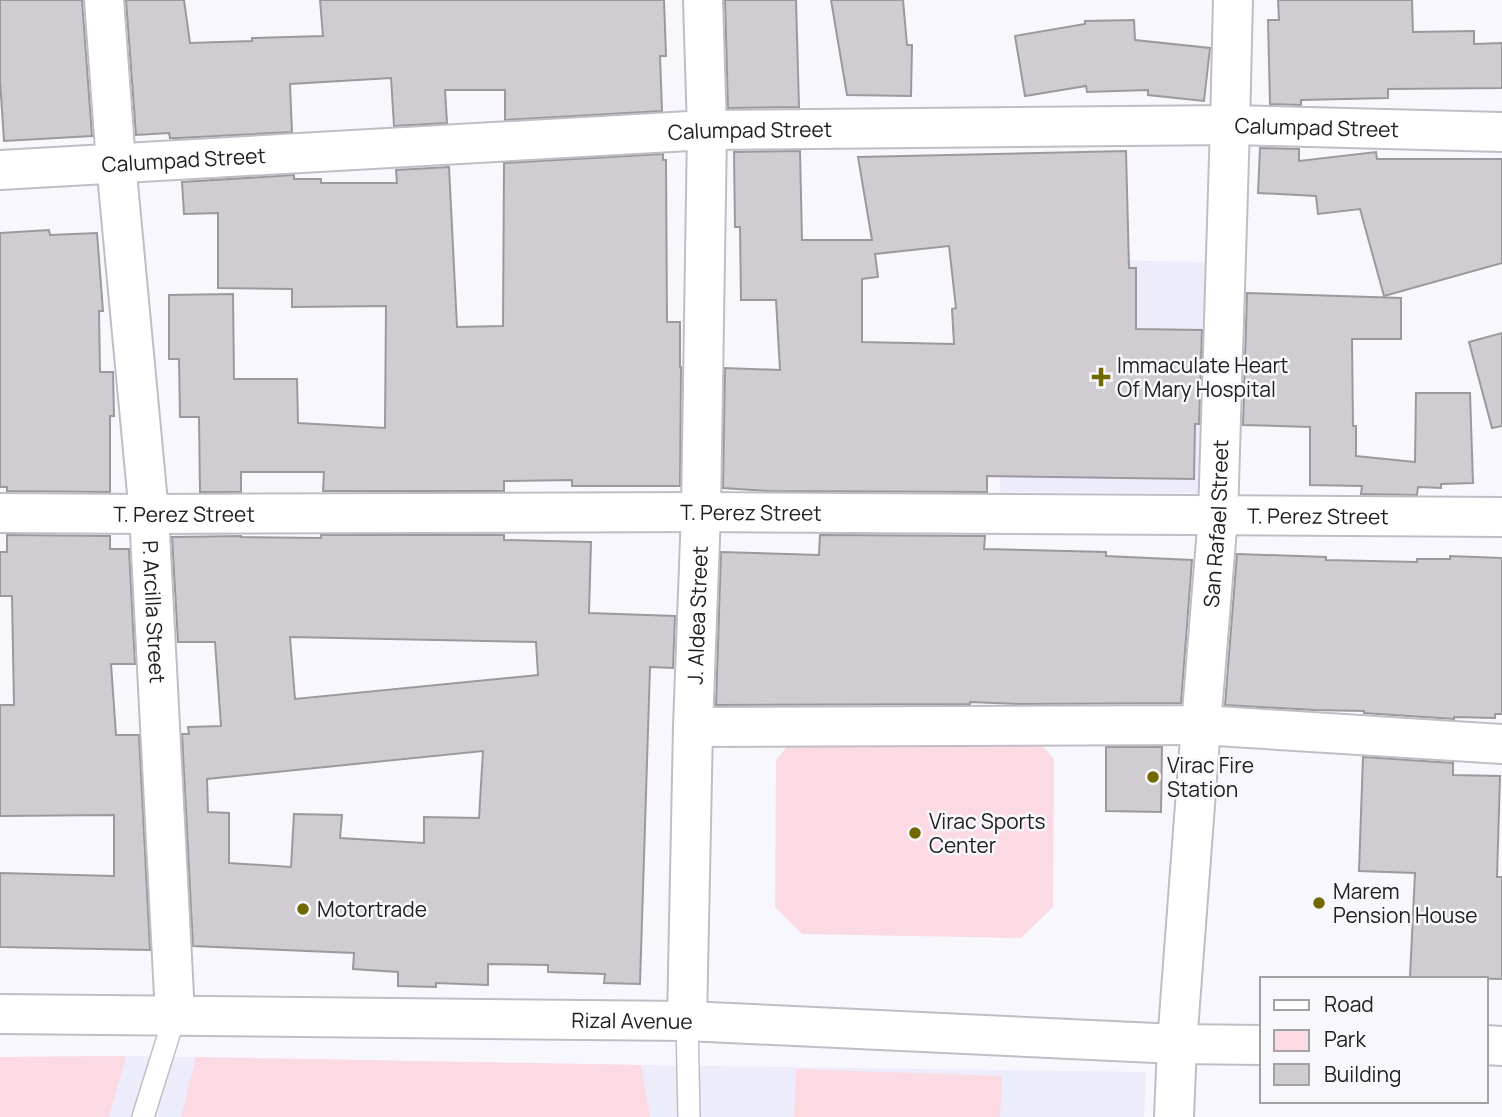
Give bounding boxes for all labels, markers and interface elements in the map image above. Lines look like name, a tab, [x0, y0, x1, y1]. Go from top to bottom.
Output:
street label: Calumpad Street	[1234, 111, 1399, 143]
street label: Calumpad Street	[667, 115, 832, 146]
street label: Calumpad Street	[101, 141, 267, 178]
place label: Immaculate Heart Of Mary Hospital	[1117, 351, 1288, 403]
marker: Immaculate Heart Of Mary Hospital	[1091, 367, 1111, 387]
street label: San Rafael Street	[1197, 439, 1234, 609]
street label: T. Perez Street	[680, 498, 822, 527]
street label: T. Perez Street	[113, 500, 255, 528]
street label: T. Perez Street	[1247, 501, 1389, 530]
street label: P. Arcilla Street	[136, 540, 172, 684]
street label: J. Aldea Street	[681, 545, 714, 685]
place label: Virac Fire Station	[1167, 751, 1254, 803]
marker: Virac Fire Station	[1145, 769, 1161, 785]
place label: Virac Sports Center	[929, 807, 1046, 859]
marker: Virac Sports Center	[907, 825, 923, 841]
place label: Marem Pension House	[1333, 877, 1478, 929]
place label: Motortrade	[317, 895, 427, 923]
marker: Marem Pension House	[1311, 895, 1327, 911]
marker: Motortrade	[295, 901, 311, 917]
legend	[1260, 977, 1488, 1103]
text: Road	[1324, 990, 1374, 1018]
street label: Rizal Avenue	[571, 1006, 693, 1035]
text: Park	[1324, 1025, 1366, 1053]
text: Building	[1324, 1060, 1401, 1088]

